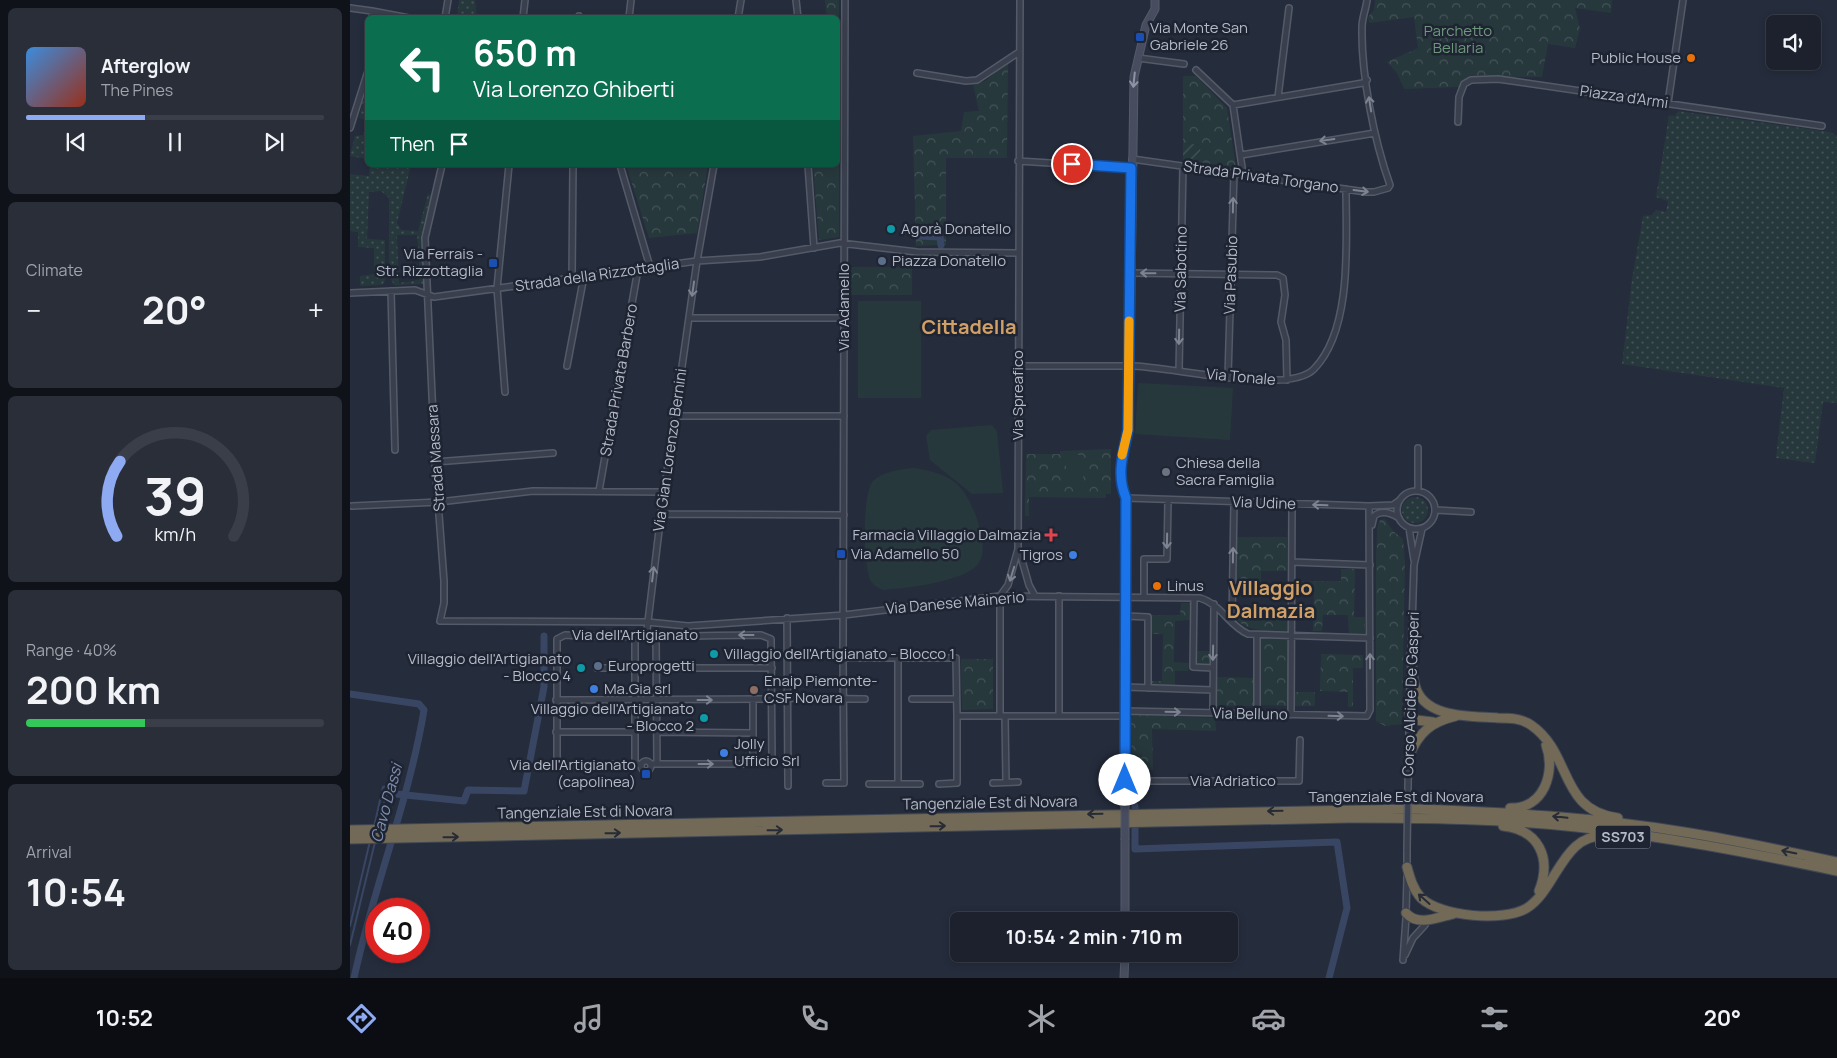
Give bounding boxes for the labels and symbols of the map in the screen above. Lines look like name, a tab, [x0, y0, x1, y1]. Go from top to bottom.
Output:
place label: Via Monte San Gabriele 26	[1150, 17, 1248, 55]
park label: Parchetto Bellaria	[1424, 20, 1492, 58]
marker: Via Monte San Gabriele 26	[1134, 31, 1146, 43]
place label: Public House	[1591, 47, 1681, 68]
marker: Public House	[1685, 52, 1697, 64]
one-way arrow	[1129, 72, 1139, 88]
street label: Piazza d'Armi	[1578, 80, 1670, 113]
one-way arrow	[1365, 97, 1375, 113]
one-way arrow	[1319, 135, 1335, 145]
pin	[1051, 143, 1093, 185]
street label: Strada Privata Torgano	[1182, 155, 1340, 198]
one-way arrow	[1352, 186, 1368, 196]
one-way arrow	[1229, 198, 1238, 214]
place label: Agorà Donatello	[901, 218, 1011, 239]
marker: Agorà Donatello	[885, 223, 897, 235]
street label: Via Sabotino	[1169, 226, 1192, 312]
street label: Via Pasubio	[1219, 235, 1242, 315]
place label: Via Ferrais - Str. Rizzottaglia	[376, 243, 483, 281]
place label: Piazza Donatello	[892, 250, 1006, 271]
street label: Strada della Rizzottaglia	[513, 253, 680, 296]
marker: Piazza Donatello	[876, 255, 888, 267]
marker: Via Ferrais - Str. Rizzottaglia	[487, 257, 499, 269]
street label: Via Adamello	[833, 263, 854, 351]
one-way arrow	[1140, 268, 1156, 278]
one-way arrow	[688, 281, 698, 297]
street label: Strada Privata Barbero	[595, 302, 642, 458]
district label: Cittadella	[921, 313, 1017, 340]
one-way arrow	[1174, 329, 1184, 345]
street label: Via Spreafico	[1007, 350, 1028, 440]
street label: Via Tonale	[1205, 363, 1277, 390]
street label: Via Gian Lorenzo Bernini	[648, 367, 691, 533]
street label: Strada Massara	[421, 404, 450, 512]
place label: Chiesa della Sacra Famiglia	[1176, 452, 1274, 490]
marker: Chiesa della Sacra Famiglia	[1160, 466, 1172, 478]
street label: Via Udine	[1232, 491, 1297, 514]
one-way arrow	[1313, 500, 1329, 509]
place label: Farmacia Villaggio Dalmazia	[853, 524, 1041, 545]
marker: Farmacia Villaggio Dalmazia	[1045, 529, 1057, 541]
one-way arrow	[1162, 532, 1172, 549]
place label: Via Adamello 50	[851, 543, 959, 564]
place label: Tigros	[1020, 544, 1063, 565]
marker: Via Adamello 50	[835, 548, 847, 560]
one-way arrow	[1228, 548, 1238, 564]
marker: Tigros	[1067, 549, 1079, 561]
one-way arrow	[1006, 565, 1016, 581]
one-way arrow	[648, 566, 658, 582]
district label: Villaggio Dalmazia	[1227, 574, 1315, 624]
place label: Linus	[1167, 575, 1204, 596]
marker: Linus	[1151, 580, 1163, 592]
street label: Via Danese Mainerio	[885, 586, 1025, 619]
street label: Corso Alcide De Gasperi	[1397, 611, 1424, 777]
street label: Via dell'Artigianato	[572, 624, 698, 645]
one-way arrow	[738, 630, 754, 640]
place label: Villaggio dell'Artigianato - Blocco 1	[724, 643, 955, 664]
one-way arrow	[1208, 644, 1218, 660]
place label: Villaggio dell'Artigianato - Blocco 4	[408, 648, 571, 686]
marker: Villaggio dell'Artigianato - Blocco 1	[708, 648, 720, 660]
one-way arrow	[1365, 653, 1375, 670]
place label: Europrogetti	[608, 655, 695, 676]
marker: Europrogetti	[592, 660, 604, 672]
marker: Villaggio dell'Artigianato - Blocco 4	[575, 662, 587, 674]
place label: Enaip Piemonte- CSF Novara	[764, 670, 878, 708]
place label: Ma.Gia srl	[604, 678, 671, 699]
marker: Ma.Gia srl	[588, 683, 600, 695]
marker: Enaip Piemonte- CSF Novara	[748, 684, 760, 696]
one-way arrow	[697, 695, 713, 705]
place label: Villaggio dell'Artigianato - Blocco 2	[531, 698, 694, 736]
street label: Via Belluno	[1212, 702, 1288, 725]
one-way arrow	[1164, 707, 1181, 717]
marker: Villaggio dell'Artigianato - Blocco 2	[698, 712, 710, 724]
one-way arrow	[1327, 712, 1343, 721]
place label: Jolly Ufficio Srl	[734, 733, 800, 771]
marker: Jolly Ufficio Srl	[718, 747, 730, 759]
position arrow	[1098, 753, 1150, 805]
place label: Via dell'Artigianato (capolinea)	[510, 754, 636, 792]
water label: Cavo Dassi	[365, 759, 408, 845]
one-way arrow	[698, 759, 714, 769]
marker: Via dell'Artigianato (capolinea)	[640, 768, 652, 780]
street label: Via Adriatico	[1190, 770, 1276, 791]
street label: Tangenziale Est di Novara	[1308, 786, 1484, 807]
street label: Tangenziale Est di Novara	[902, 790, 1078, 815]
street label: Tangenziale Est di Novara	[497, 799, 673, 824]
one-way arrow	[1267, 806, 1283, 815]
one-way arrow	[1087, 810, 1103, 819]
one-way arrow	[1552, 812, 1568, 822]
one-way arrow	[930, 821, 946, 831]
one-way arrow	[767, 825, 783, 835]
road number: SS703	[1596, 826, 1650, 849]
one-way arrow	[604, 828, 621, 838]
one-way arrow	[442, 832, 458, 842]
one-way arrow	[1782, 847, 1798, 856]
one-way arrow	[1418, 893, 1431, 905]
speed limit sign: 40	[365, 898, 430, 963]

